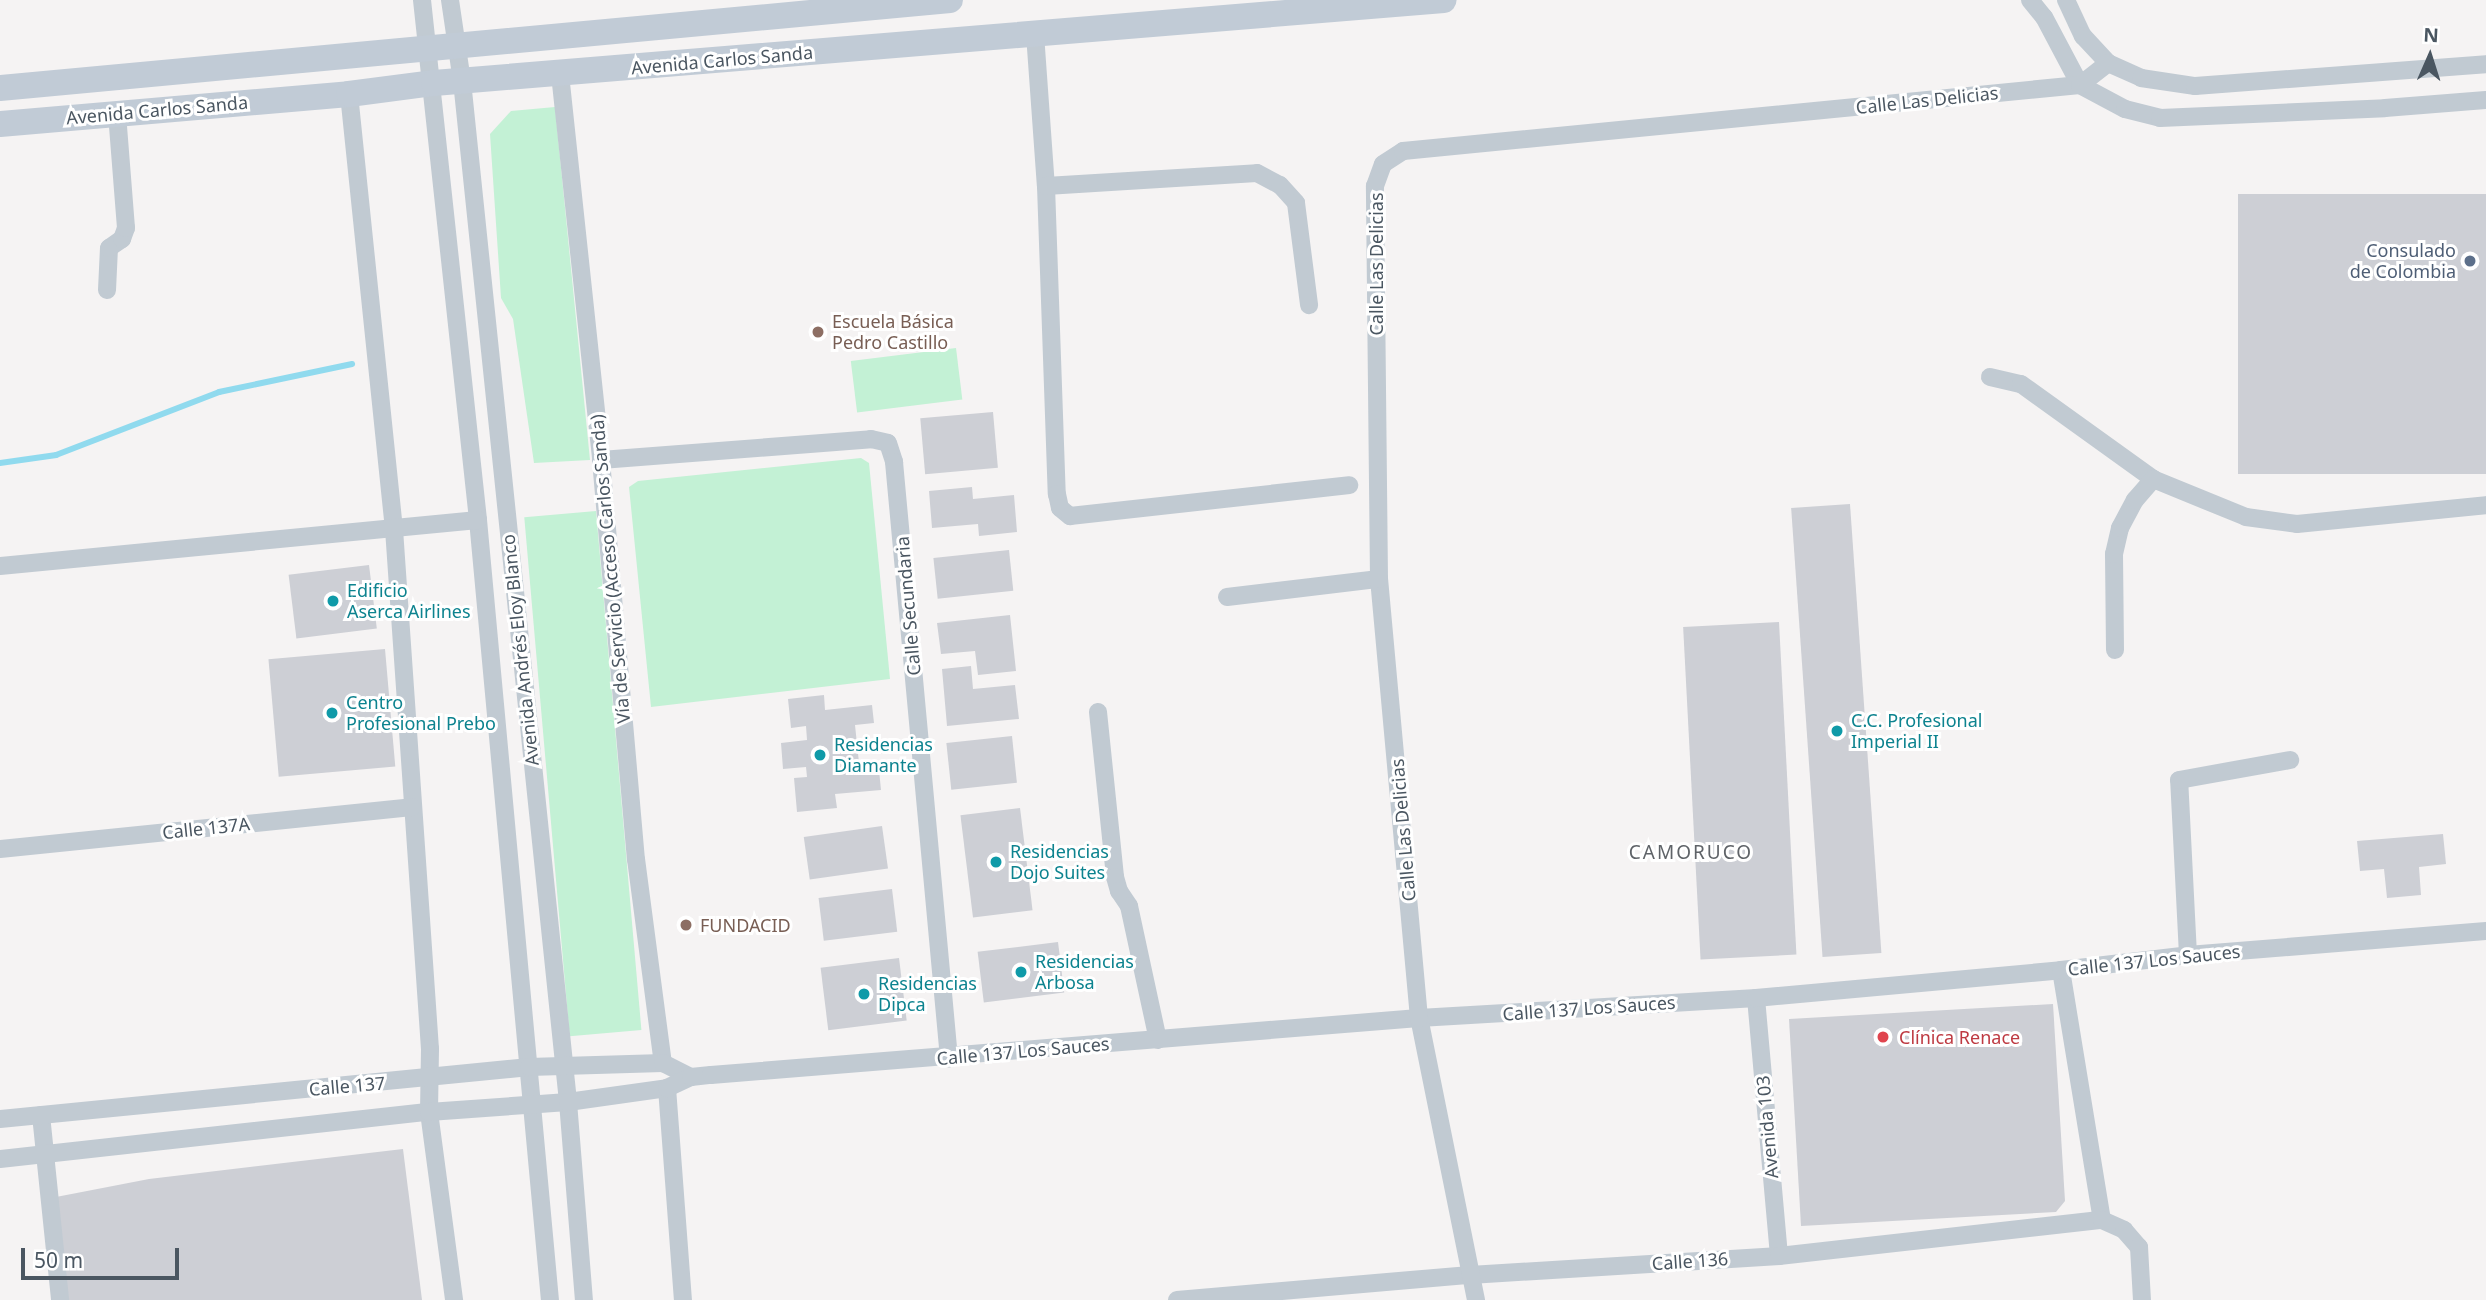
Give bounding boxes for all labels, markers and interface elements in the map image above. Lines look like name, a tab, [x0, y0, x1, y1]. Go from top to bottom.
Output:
north arrow	[2395, 21, 2465, 91]
text: N	[2423, 22, 2439, 48]
street label: Avenida Carlos Sanda	[630, 41, 814, 79]
street label: Calle Las Delicias	[1855, 82, 1999, 118]
street label: Avenida Carlos Sanda	[65, 91, 249, 129]
street label: Calle Las Delicias	[1365, 192, 1387, 336]
place label: Consulado de Colombia	[2350, 240, 2456, 282]
marker: Consulado de Colombia	[2462, 253, 2478, 269]
place label: Escuela Básica Pedro Castillo	[832, 311, 954, 354]
marker: Escuela Básica Pedro Castillo	[810, 324, 826, 340]
street label: Vía de Servicio (Acceso Carlos Sanda)	[586, 414, 634, 724]
street label: Avenida Andrés Eloy Blanco	[497, 533, 543, 767]
street label: Calle Secundaria	[891, 535, 925, 677]
place label: Edificio Aserca Airlines	[347, 580, 471, 622]
marker: Edificio Aserca Airlines	[325, 593, 341, 609]
place label: Centro Profesional Prebo	[346, 692, 496, 734]
marker: Centro Profesional Prebo	[324, 705, 340, 721]
place label: C.C. Profesional Imperial II	[1851, 710, 1982, 752]
marker: C.C. Profesional Imperial II	[1829, 723, 1845, 739]
place label: Residencias Diamante	[834, 734, 933, 776]
marker: Residencias Diamante	[812, 747, 828, 763]
street label: Calle Las Delicias	[1386, 758, 1420, 902]
street label: Calle 137A	[161, 813, 251, 843]
place label: Residencias Dojo Suites	[1010, 841, 1109, 884]
district label: CAMORUCO	[1630, 842, 1752, 864]
marker: Residencias Dojo Suites	[988, 854, 1004, 870]
place label: FUNDACID	[700, 914, 791, 936]
marker: FUNDACID	[678, 917, 694, 933]
street label: Calle 137 Los Sauces	[2067, 940, 2241, 980]
place label: Residencias Arbosa	[1035, 951, 1134, 993]
marker: Residencias Arbosa	[1013, 964, 1029, 980]
place label: Residencias Dipca	[878, 973, 977, 1016]
marker: Residencias Dipca	[856, 986, 872, 1002]
street label: Calle 137 Los Sauces	[1502, 991, 1676, 1025]
place label: Clínica Renace	[1899, 1026, 2020, 1048]
marker: Clínica Renace	[1873, 1027, 1893, 1047]
street label: Calle 137 Los Sauces	[936, 1033, 1110, 1069]
street label: Calle 137	[308, 1072, 386, 1100]
street label: Avenida 103	[1752, 1075, 1782, 1179]
scale bar	[24, 1234, 182, 1278]
text: 50 m	[34, 1246, 83, 1274]
street label: Calle 136	[1651, 1248, 1729, 1274]

